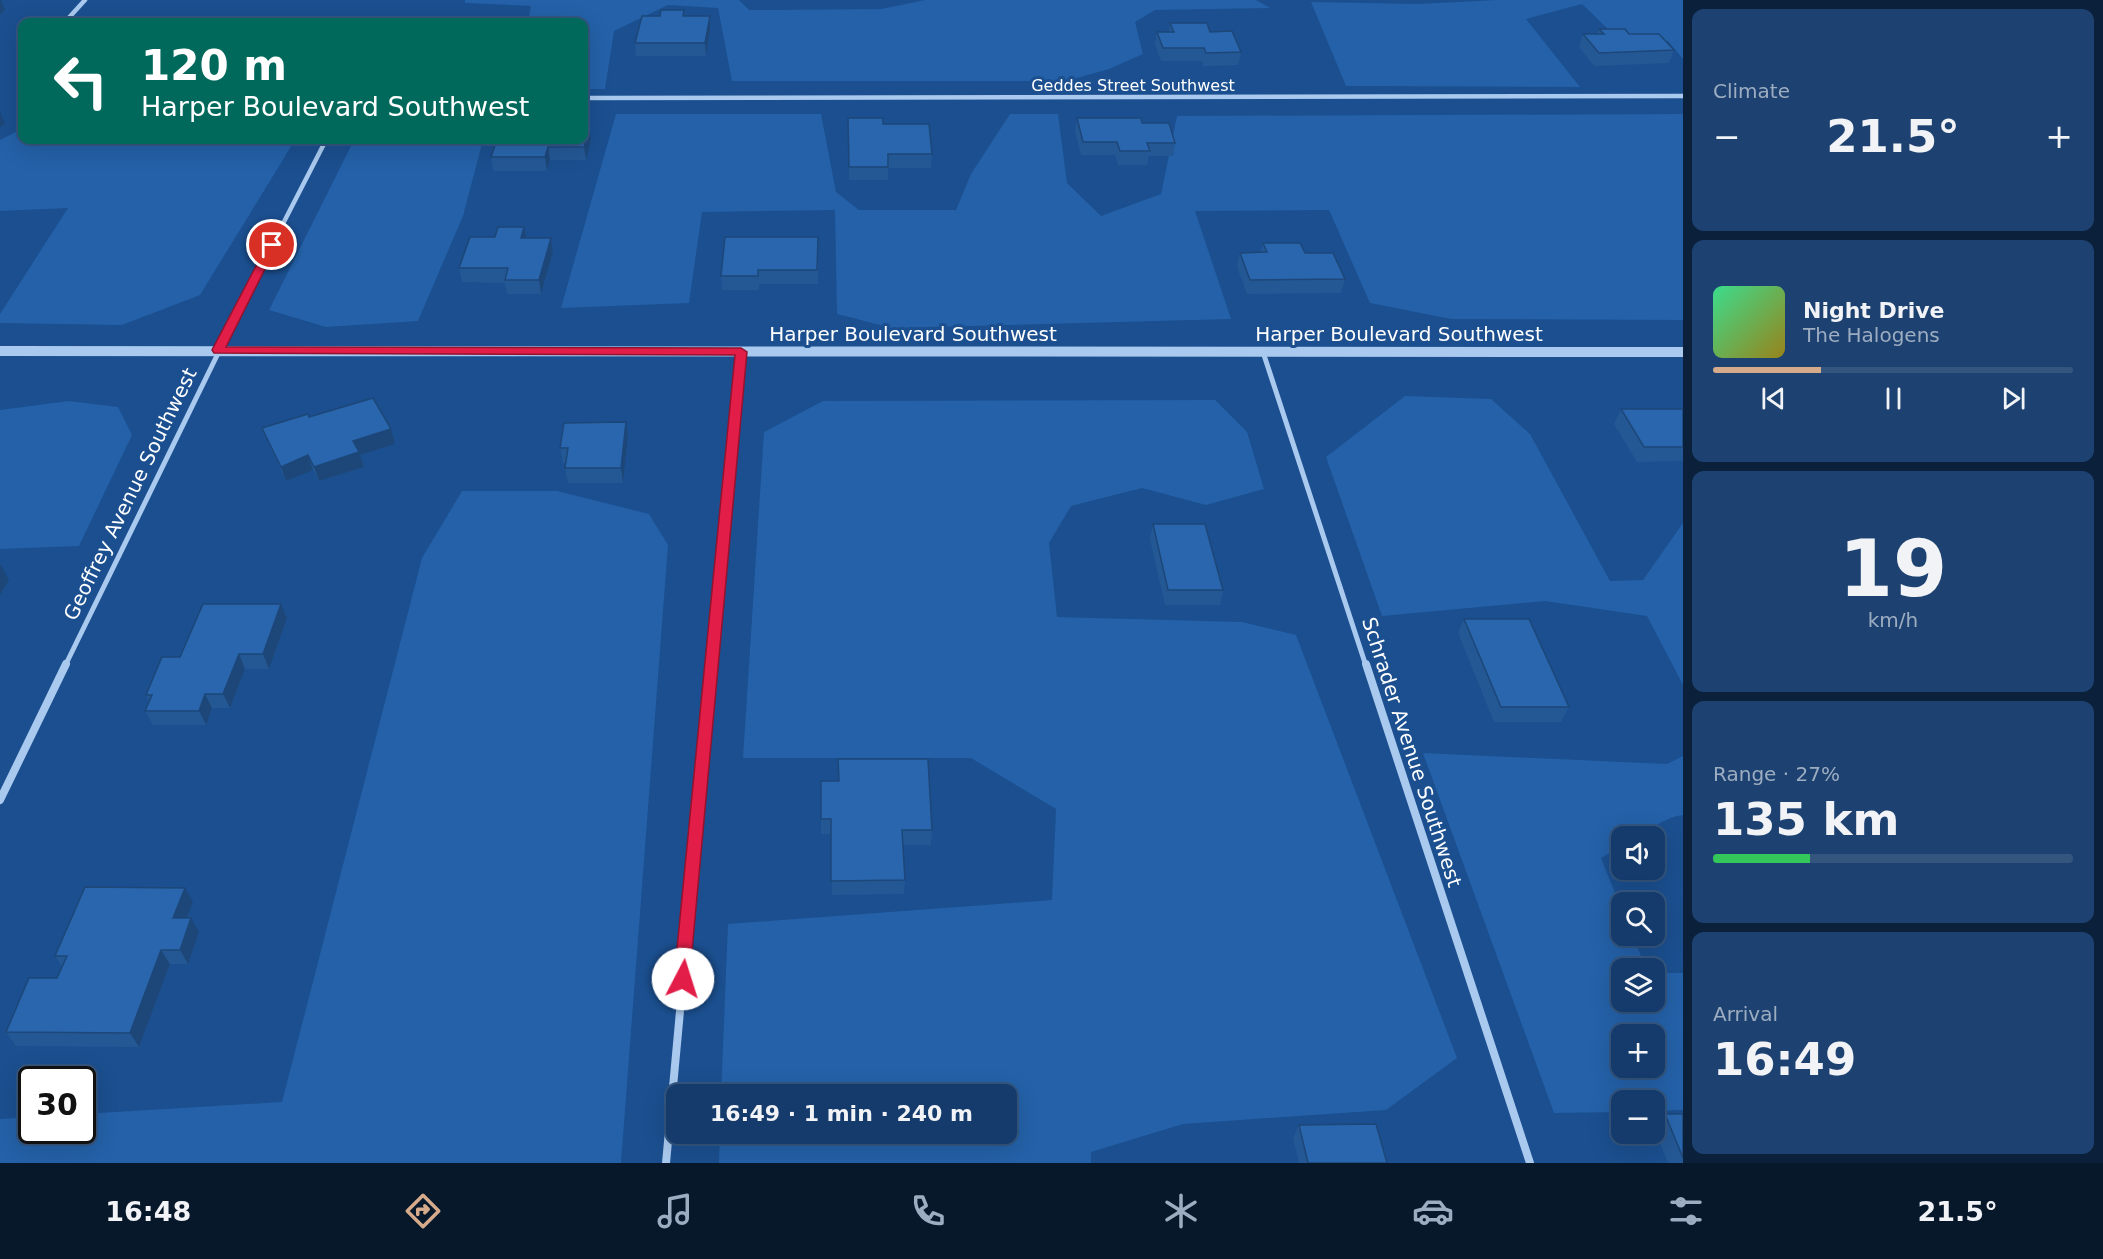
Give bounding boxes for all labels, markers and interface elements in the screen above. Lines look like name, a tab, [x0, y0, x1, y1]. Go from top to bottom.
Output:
text: 120 m	[141, 41, 287, 90]
icon: left	[42, 42, 120, 120]
street label: Geddes Street Southwest	[1031, 76, 1235, 95]
text: Climate	[1713, 79, 1790, 103]
text: Harper Boulevard Southwest	[141, 91, 529, 122]
text: 21.5°	[1826, 110, 1960, 163]
text: −	[1713, 117, 1741, 156]
text: +	[2045, 117, 2073, 156]
pin	[246, 219, 297, 270]
icon: arrive	[255, 228, 288, 261]
text: Night Drive	[1803, 298, 1944, 323]
street label: Harper Boulevard Southwest	[769, 322, 1057, 346]
street label: Harper Boulevard Southwest	[1255, 322, 1543, 346]
text: The Halogens	[1803, 323, 1940, 347]
street label: Geoffrey Avenue Southwest	[58, 364, 202, 624]
icon: previous	[1757, 382, 1790, 415]
icon: pause	[1877, 382, 1910, 415]
icon: next	[1997, 382, 2030, 415]
text: 19	[1839, 524, 1947, 614]
text: km/h	[1868, 608, 1918, 632]
street label: Schrader Avenue Southwest	[1357, 614, 1467, 890]
text: Range · 27%	[1713, 762, 1840, 786]
text: 135 km	[1713, 793, 1899, 846]
map controls	[1611, 826, 1665, 1144]
button: sound	[1611, 826, 1665, 880]
button: search	[1611, 892, 1665, 946]
position arrow	[651, 947, 715, 1011]
button: layers	[1611, 958, 1665, 1012]
text: Arrival	[1713, 1002, 1778, 1026]
button: +	[1611, 1024, 1665, 1078]
text: 16:49	[1713, 1033, 1856, 1086]
speed limit sign: 30	[18, 1066, 96, 1144]
button: −	[1611, 1090, 1665, 1144]
text: 16:49 · 1 min · 240 m	[710, 1101, 973, 1126]
icon: directions	[402, 1190, 444, 1232]
icon: music	[654, 1190, 696, 1232]
icon: phone	[907, 1190, 949, 1232]
icon: climate	[1160, 1190, 1202, 1232]
icon: car	[1412, 1190, 1454, 1232]
icon: filters	[1665, 1190, 1707, 1232]
text: 16:48	[105, 1196, 191, 1227]
text: 21.5°	[1918, 1196, 1998, 1227]

